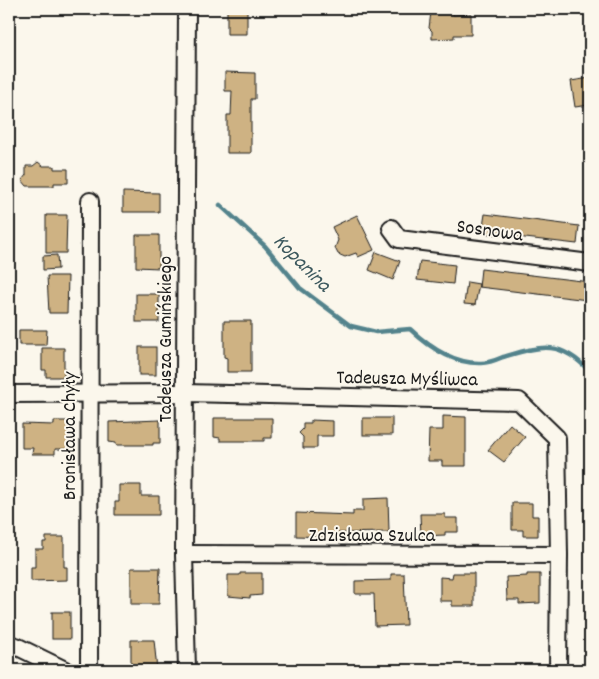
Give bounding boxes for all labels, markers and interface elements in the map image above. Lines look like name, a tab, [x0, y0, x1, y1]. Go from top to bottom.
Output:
street label: Sosnowa	[455, 213, 525, 251]
water label: Kopanina	[265, 228, 338, 301]
street label: Tadeusza Gumińskiego	[153, 256, 181, 422]
street label: Tadeusza Myśliwca	[336, 365, 478, 395]
street label: Bronisława Chyły	[57, 371, 85, 500]
street label: Zdzisława Szulca	[309, 523, 436, 551]

